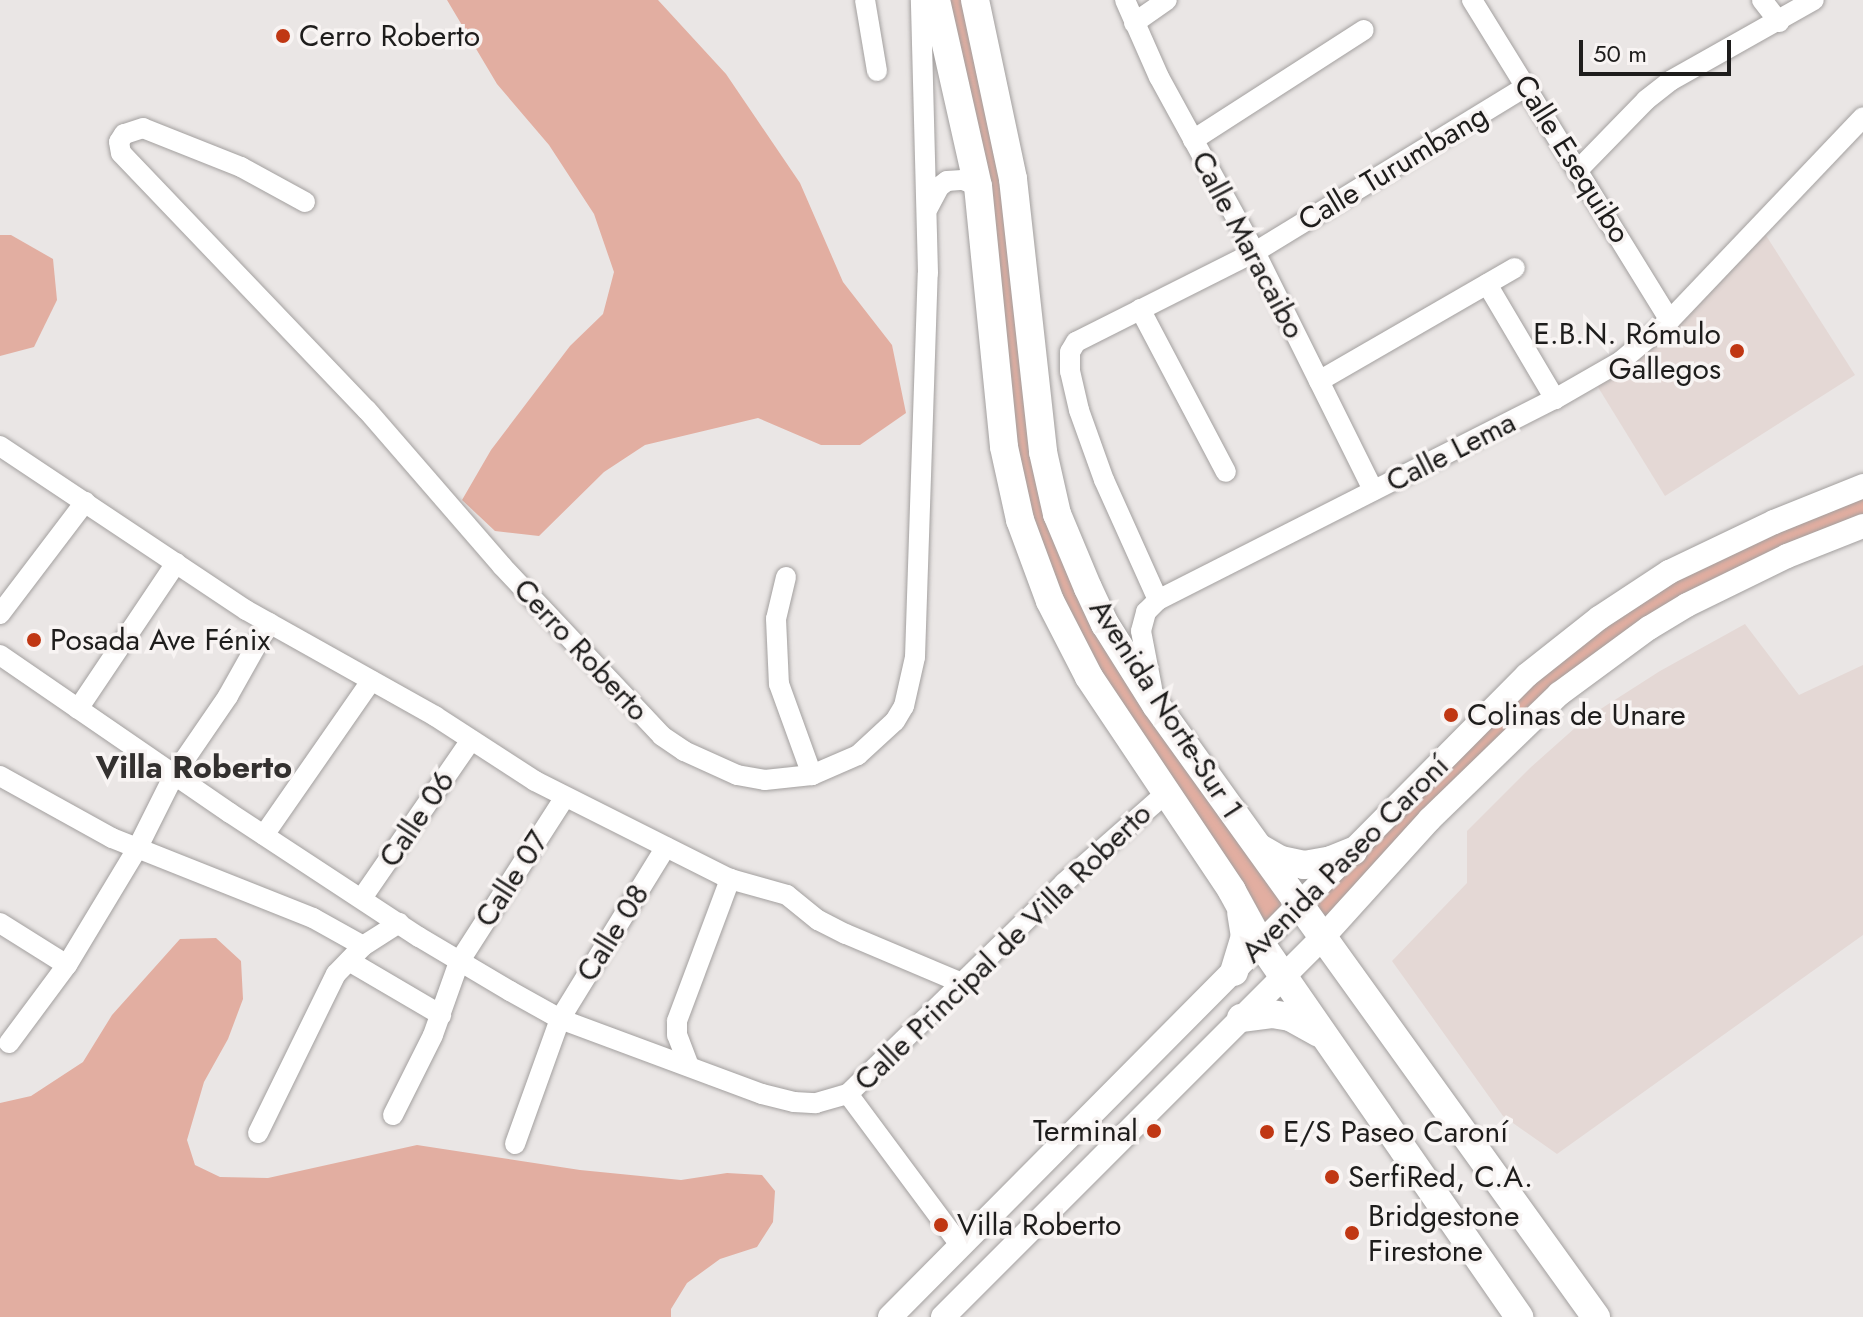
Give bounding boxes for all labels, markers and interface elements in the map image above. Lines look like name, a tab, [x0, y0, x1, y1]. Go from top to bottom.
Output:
place label: Cerro Roberto	[299, 18, 480, 54]
scale bar	[1583, 24, 1735, 74]
marker: Cerro Roberto	[274, 27, 292, 45]
text: 50 m	[1593, 36, 1647, 71]
street label: Calle Esequibo	[1506, 68, 1638, 250]
street label: Calle Turumbang	[1292, 97, 1494, 239]
street label: Calle Maracaibo	[1184, 145, 1312, 345]
place label: E.B.N. Rómulo Gallegos	[1533, 316, 1721, 386]
marker: E.B.N. Rómulo Gallegos	[1728, 342, 1746, 360]
street label: Calle Lema	[1380, 404, 1522, 500]
street label: Cerro Roberto	[506, 571, 656, 729]
street label: Avenida Norte-Sur 1	[1082, 593, 1250, 825]
place label: Posada Ave Fénix	[50, 622, 270, 658]
marker: Posada Ave Fénix	[25, 631, 43, 649]
place label: Colinas de Unare	[1467, 697, 1686, 733]
marker: Colinas de Unare	[1442, 706, 1460, 724]
district label: Villa Roberto	[96, 748, 292, 786]
street label: Avenida Paseo Caroní	[1234, 748, 1456, 970]
street label: Calle 06	[372, 764, 462, 874]
street label: Calle Principal de Villa Roberto	[847, 796, 1159, 1098]
street label: Calle 07	[468, 824, 556, 934]
street label: Calle 08	[569, 878, 657, 988]
place label: Terminal	[1033, 1113, 1138, 1149]
place label: E/S Paseo Caroní	[1283, 1114, 1508, 1150]
marker: Terminal	[1145, 1122, 1163, 1140]
marker: E/S Paseo Caroní	[1258, 1123, 1276, 1141]
place label: SerfiRed, C.A.	[1348, 1159, 1533, 1195]
marker: SerfiRed, C.A.	[1323, 1168, 1341, 1186]
place label: Bridgestone Firestone	[1368, 1198, 1519, 1268]
place label: Villa Roberto	[957, 1207, 1121, 1243]
marker: Villa Roberto	[932, 1216, 950, 1234]
marker: Bridgestone Firestone	[1343, 1224, 1361, 1242]

